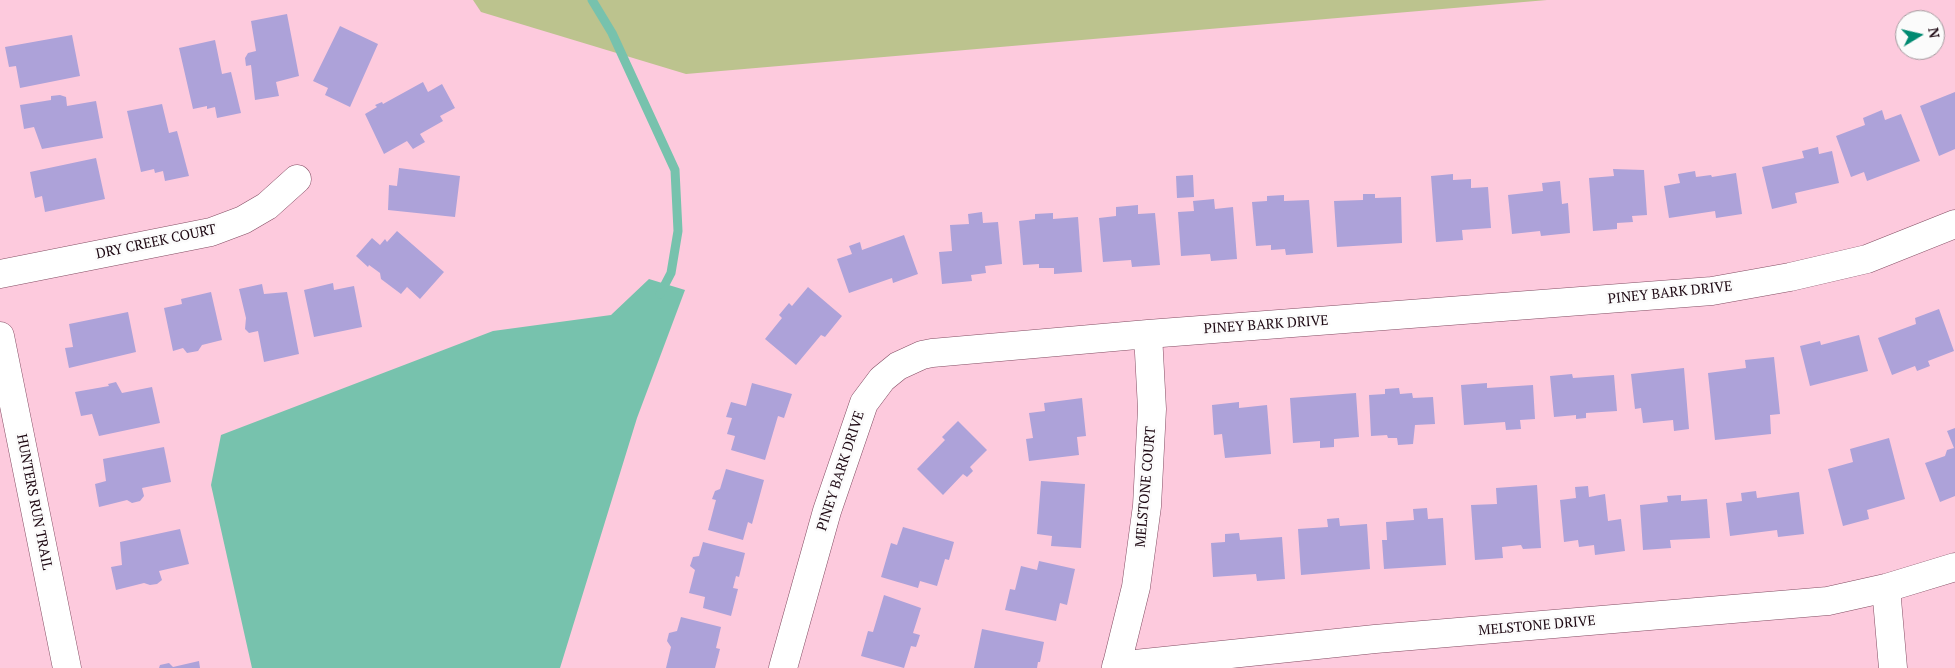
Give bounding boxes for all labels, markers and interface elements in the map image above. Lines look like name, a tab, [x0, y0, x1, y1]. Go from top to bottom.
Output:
north arrow	[1895, 10, 1945, 60]
text: N	[1924, 26, 1945, 39]
street label: DRY CREEK COURT	[94, 221, 218, 263]
street label: PINEY BARK DRIVE	[1607, 278, 1733, 308]
street label: PINEY BARK DRIVE	[1203, 312, 1329, 338]
street label: PINEY BARK DRIVE	[814, 409, 868, 533]
street label: MELSTONE COURT	[1132, 426, 1160, 548]
street label: HUNTERS RUN TRAIL	[13, 433, 55, 571]
street label: MELSTONE DRIVE	[1478, 613, 1596, 639]

